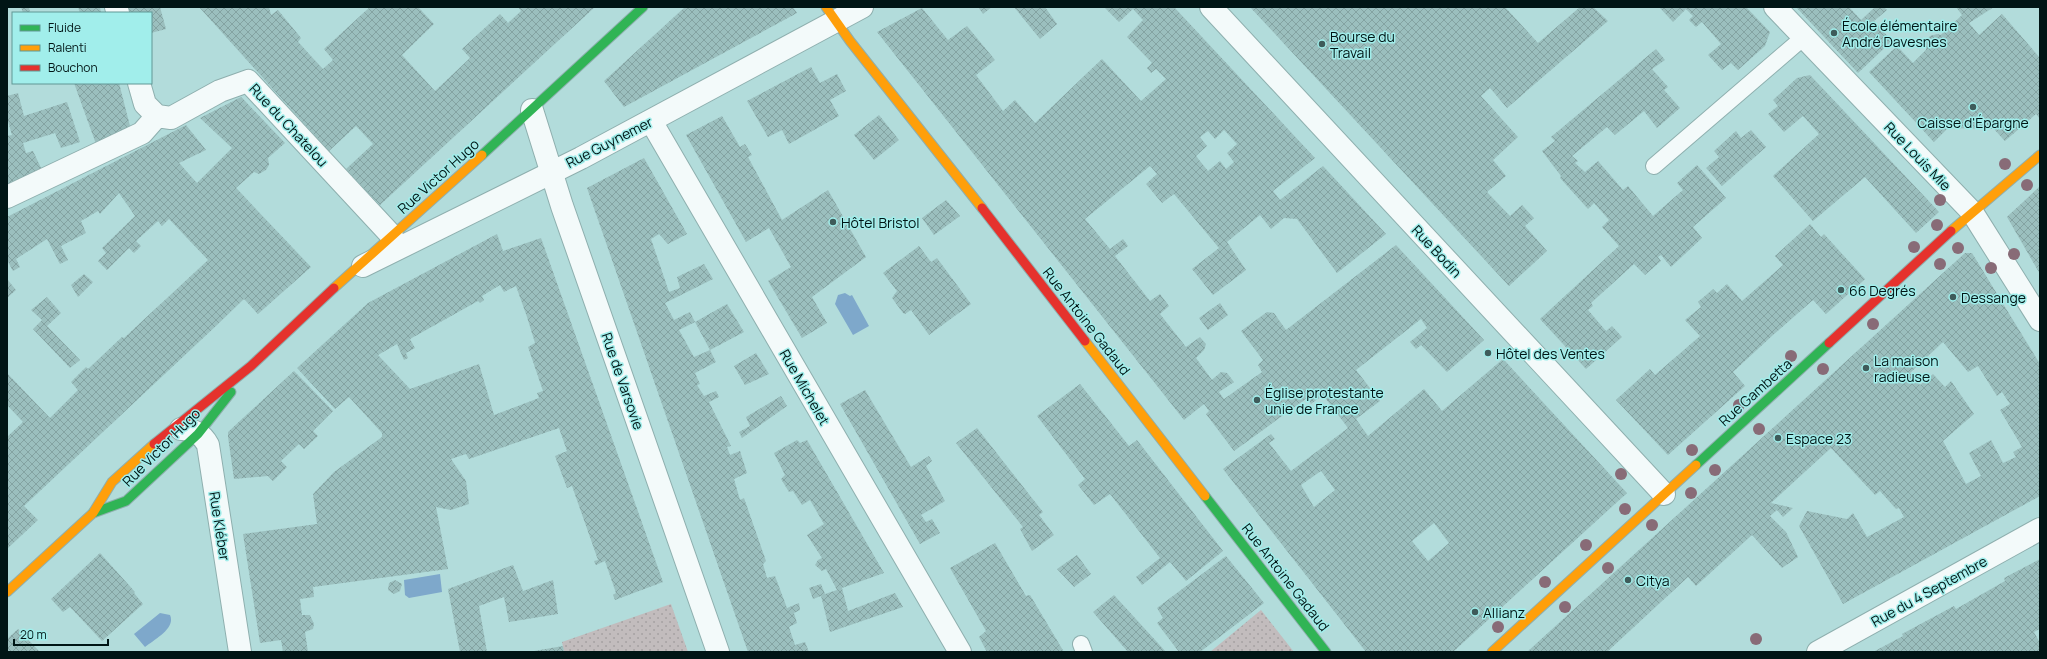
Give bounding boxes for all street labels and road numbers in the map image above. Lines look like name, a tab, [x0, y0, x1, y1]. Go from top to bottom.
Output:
street label: Rue du Chatelou	[246, 79, 332, 171]
street label: Rue Guynemer	[562, 112, 656, 172]
street label: Rue Louis Mie	[1880, 118, 1956, 194]
street label: Rue Victor Hugo	[393, 134, 483, 218]
street label: Rue Bodin	[1408, 221, 1466, 281]
street label: Rue Antoine Gadaud	[1039, 263, 1135, 379]
street label: Rue de Varsovie	[597, 330, 649, 432]
street label: Rue Michelet	[776, 346, 835, 429]
street label: Rue Gambetta	[1714, 354, 1796, 430]
street label: Rue Victor Hugo	[118, 404, 204, 490]
street label: Rue Kléber	[205, 490, 235, 562]
street label: Rue Antoine Gadaud	[1238, 519, 1334, 635]
street label: Rue du 4 Septembre	[1868, 551, 1990, 631]

